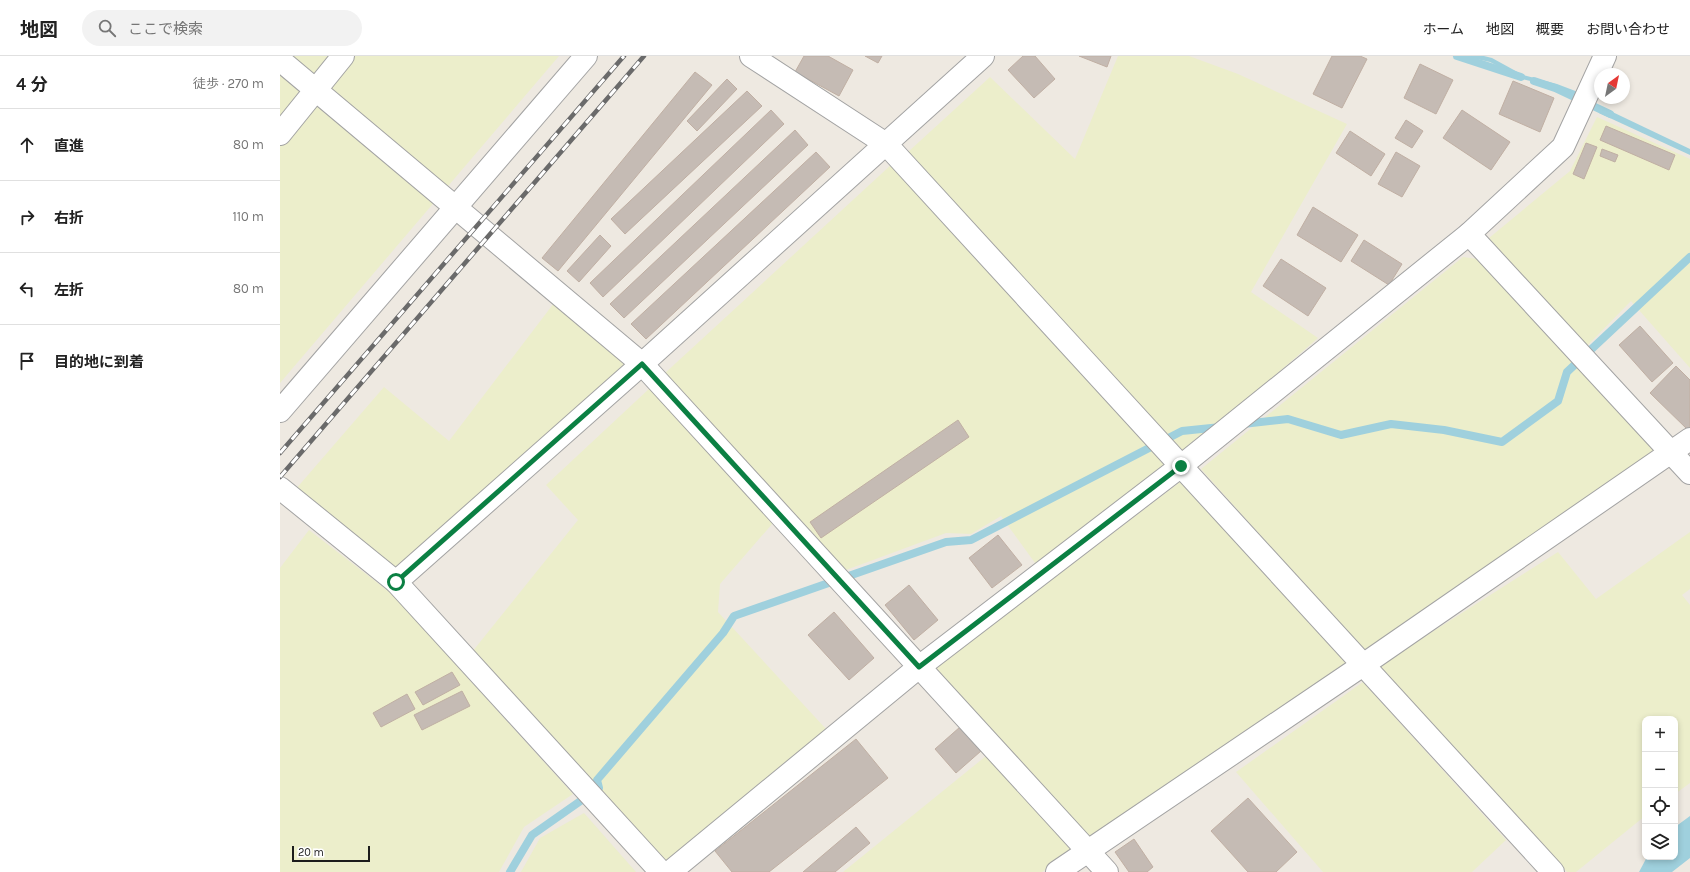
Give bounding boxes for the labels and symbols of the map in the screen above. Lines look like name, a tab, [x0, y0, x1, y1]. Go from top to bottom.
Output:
north arrow	[1594, 68, 1630, 104]
route end	[1172, 457, 1190, 475]
route start	[387, 573, 405, 591]
scale bar	[292, 844, 370, 863]

